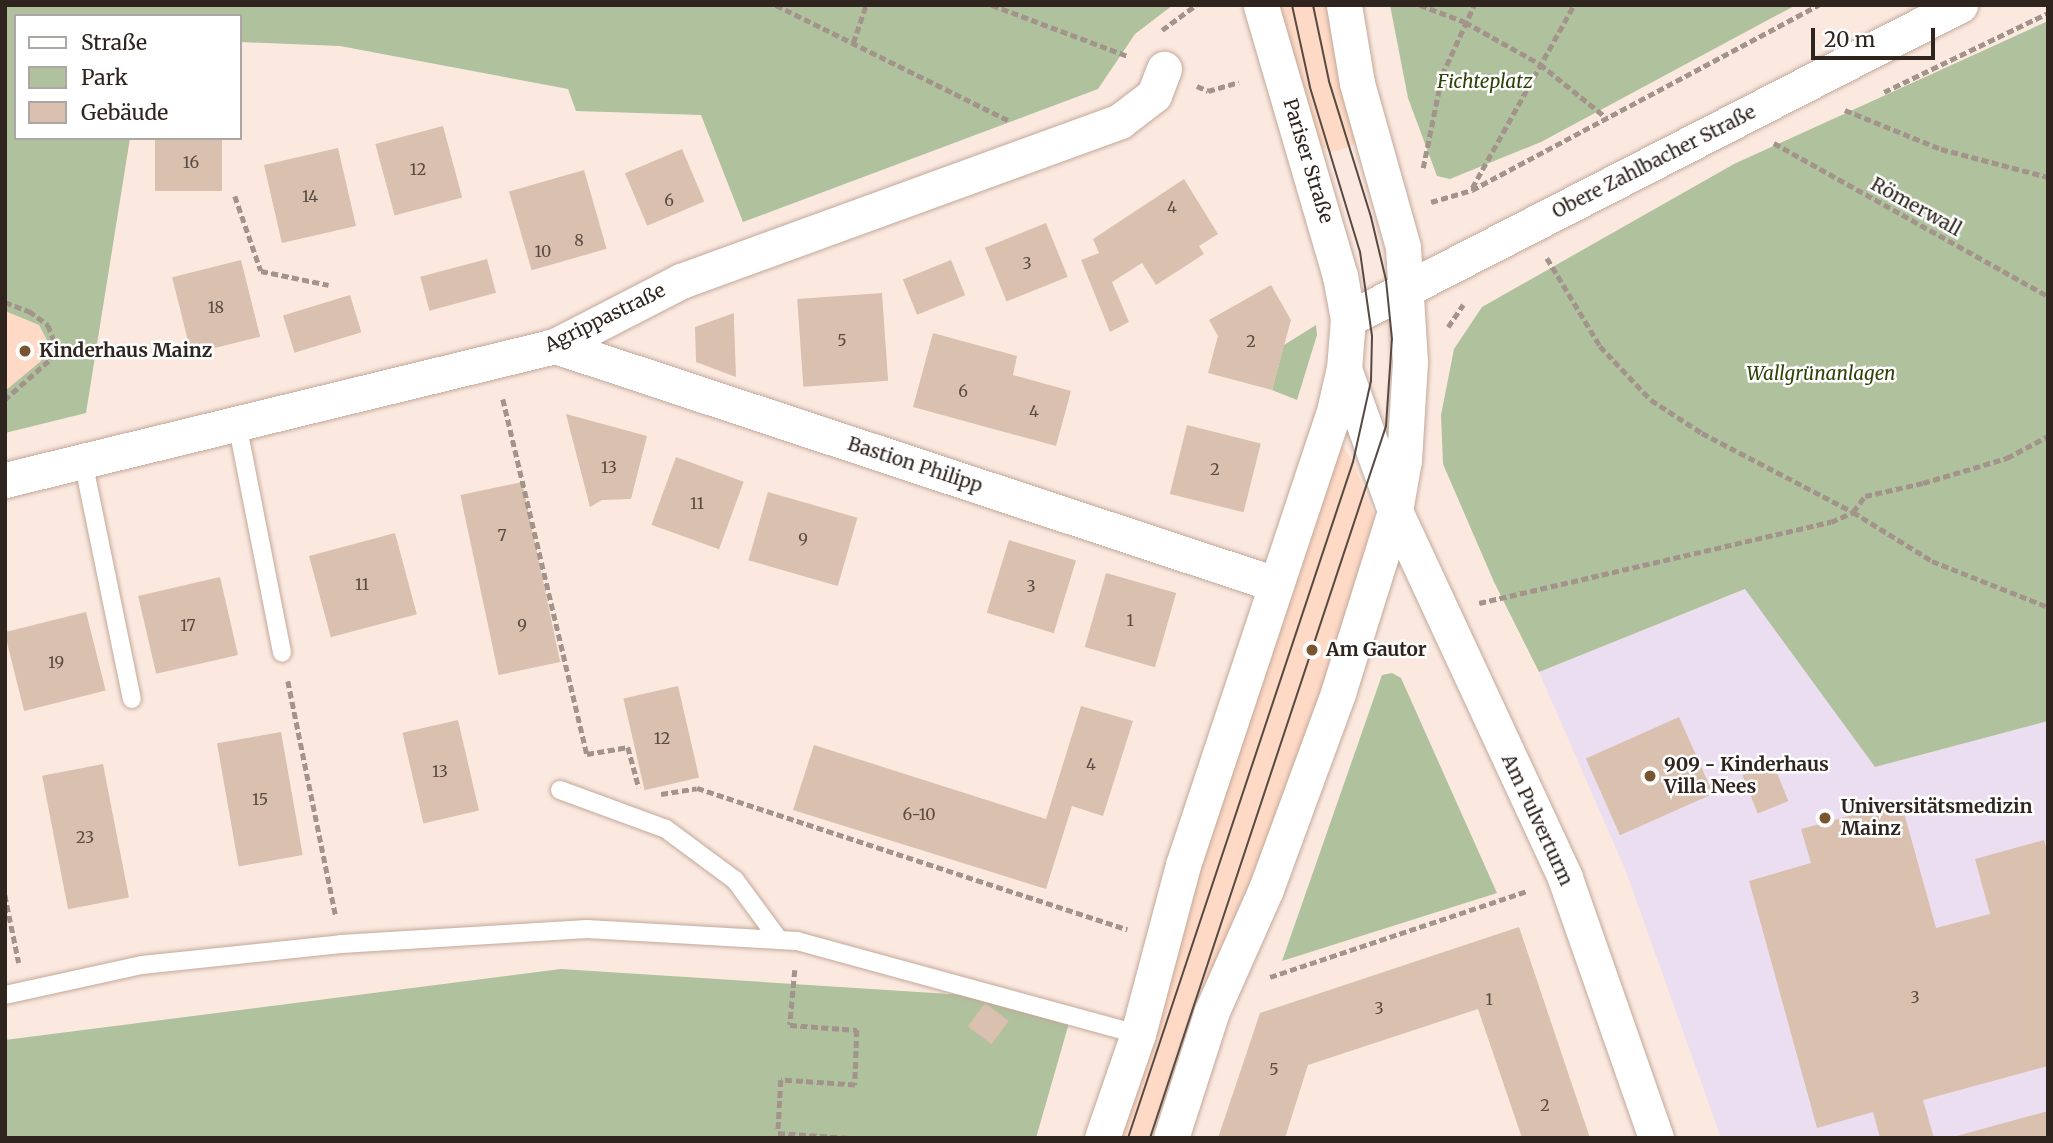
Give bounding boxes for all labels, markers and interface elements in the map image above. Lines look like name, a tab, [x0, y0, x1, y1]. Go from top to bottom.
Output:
legend	[14, 14, 242, 140]
scale bar	[1815, 14, 1939, 58]
text: 20 m	[1824, 26, 1875, 53]
text: Straße	[81, 29, 147, 56]
text: Park	[81, 64, 128, 91]
park label: Fichteplatz	[1437, 71, 1533, 93]
street label: Pariser Straße	[1278, 96, 1338, 226]
text: Gebäude	[81, 99, 168, 126]
street label: Obere Zahlbacher Straße	[1548, 101, 1760, 223]
house number: 16	[183, 152, 199, 172]
house number: 12	[410, 159, 426, 179]
street label: Römerwall	[1867, 173, 1965, 241]
house number: 14	[302, 186, 318, 206]
house number: 6	[664, 190, 674, 210]
house number: 4	[1167, 197, 1177, 217]
house number: 8	[574, 230, 584, 250]
house number: 10	[535, 241, 551, 261]
house number: 3	[1022, 253, 1032, 273]
street label: Agrippastraße	[541, 279, 669, 357]
house number: 18	[208, 297, 224, 317]
house number: 5	[837, 330, 847, 350]
house number: 2	[1246, 331, 1256, 351]
place label: Kinderhaus Mainz	[39, 340, 212, 362]
marker: Kinderhaus Mainz	[17, 343, 33, 359]
park label: Wallgrünanlagen	[1746, 363, 1896, 385]
house number: 6	[958, 381, 968, 401]
house number: 4	[1029, 401, 1039, 421]
street label: Bastion Philipp	[845, 432, 985, 498]
house number: 13	[601, 457, 617, 477]
house number: 2	[1210, 459, 1220, 479]
house number: 11	[690, 493, 704, 513]
house number: 7	[497, 525, 507, 545]
house number: 9	[798, 529, 808, 549]
house number: 11	[355, 574, 369, 594]
house number: 3	[1026, 576, 1036, 596]
house number: 1	[1126, 610, 1134, 630]
house number: 17	[180, 615, 196, 635]
house number: 9	[517, 615, 527, 635]
place label: Am Gautor	[1326, 639, 1427, 661]
marker: Am Gautor	[1304, 642, 1320, 658]
house number: 19	[48, 652, 64, 672]
house number: 12	[654, 728, 670, 748]
street label: Am Pulverturm	[1497, 751, 1577, 889]
house number: 4	[1086, 754, 1096, 774]
place label: 909 - Kinderhaus Villa Nees	[1664, 754, 1829, 798]
house number: 13	[432, 761, 448, 781]
marker: 909 - Kinderhaus Villa Nees	[1642, 768, 1658, 784]
house number: 15	[252, 789, 268, 809]
place label: Universitätsmedizin Mainz	[1841, 796, 2032, 840]
house number: 6-10	[902, 804, 936, 824]
marker: Universitätsmedizin Mainz	[1815, 808, 1835, 828]
house number: 23	[76, 827, 94, 847]
house number: 3	[1910, 987, 1920, 1007]
house number: 1	[1485, 989, 1493, 1009]
house number: 3	[1374, 998, 1384, 1018]
house number: 5	[1269, 1059, 1279, 1079]
house number: 2	[1540, 1095, 1550, 1115]

